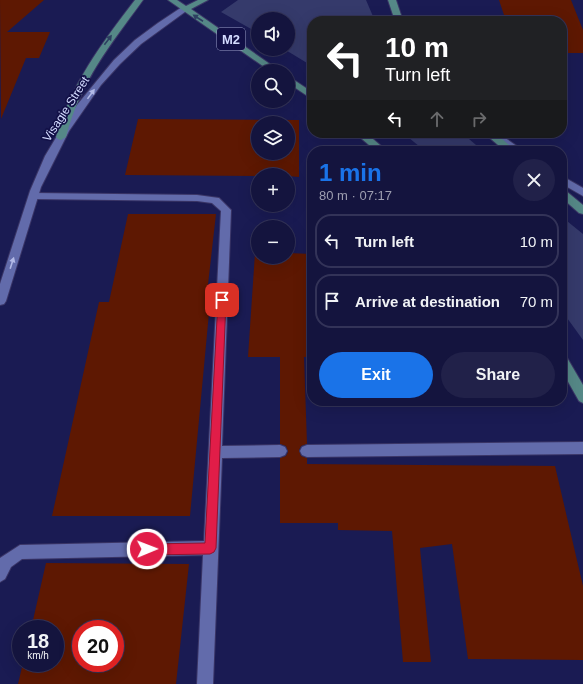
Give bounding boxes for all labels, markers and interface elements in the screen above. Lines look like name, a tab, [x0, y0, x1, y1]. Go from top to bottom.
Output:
map controls	[251, 12, 295, 264]
button: sound	[251, 12, 295, 56]
one-way arrow	[192, 14, 204, 21]
road number: M2	[217, 28, 245, 50]
icon: left	[319, 32, 371, 84]
text: 10 m	[385, 32, 449, 63]
one-way arrow	[103, 34, 112, 45]
button: search	[251, 64, 295, 108]
text: Turn left	[385, 65, 450, 85]
street label: Visagie Street	[40, 73, 93, 144]
one-way arrow	[87, 88, 95, 99]
icon: left	[384, 108, 406, 130]
icon: ahead	[426, 108, 448, 130]
icon: right	[468, 108, 490, 130]
button: layers	[251, 116, 295, 160]
text: 1 min	[319, 159, 382, 186]
button: close	[513, 159, 555, 201]
button: +	[251, 168, 295, 212]
text: 80 m · 07:17	[319, 188, 392, 203]
button: −	[251, 220, 295, 264]
icon: left	[321, 230, 343, 252]
text: Turn left	[355, 233, 414, 250]
text: 10 m	[520, 233, 553, 250]
one-way arrow	[9, 257, 15, 269]
pin	[205, 283, 239, 317]
icon: arrive	[211, 289, 233, 311]
icon: arrive	[321, 290, 343, 312]
text: Arrive at destination	[355, 293, 500, 310]
text: 70 m	[520, 293, 553, 310]
button: Exit	[319, 352, 433, 398]
button: Share	[441, 352, 555, 398]
position arrow	[126, 528, 168, 570]
speed limit sign: 20	[72, 620, 124, 672]
text: 18	[27, 630, 49, 652]
text: km/h	[27, 650, 49, 661]

